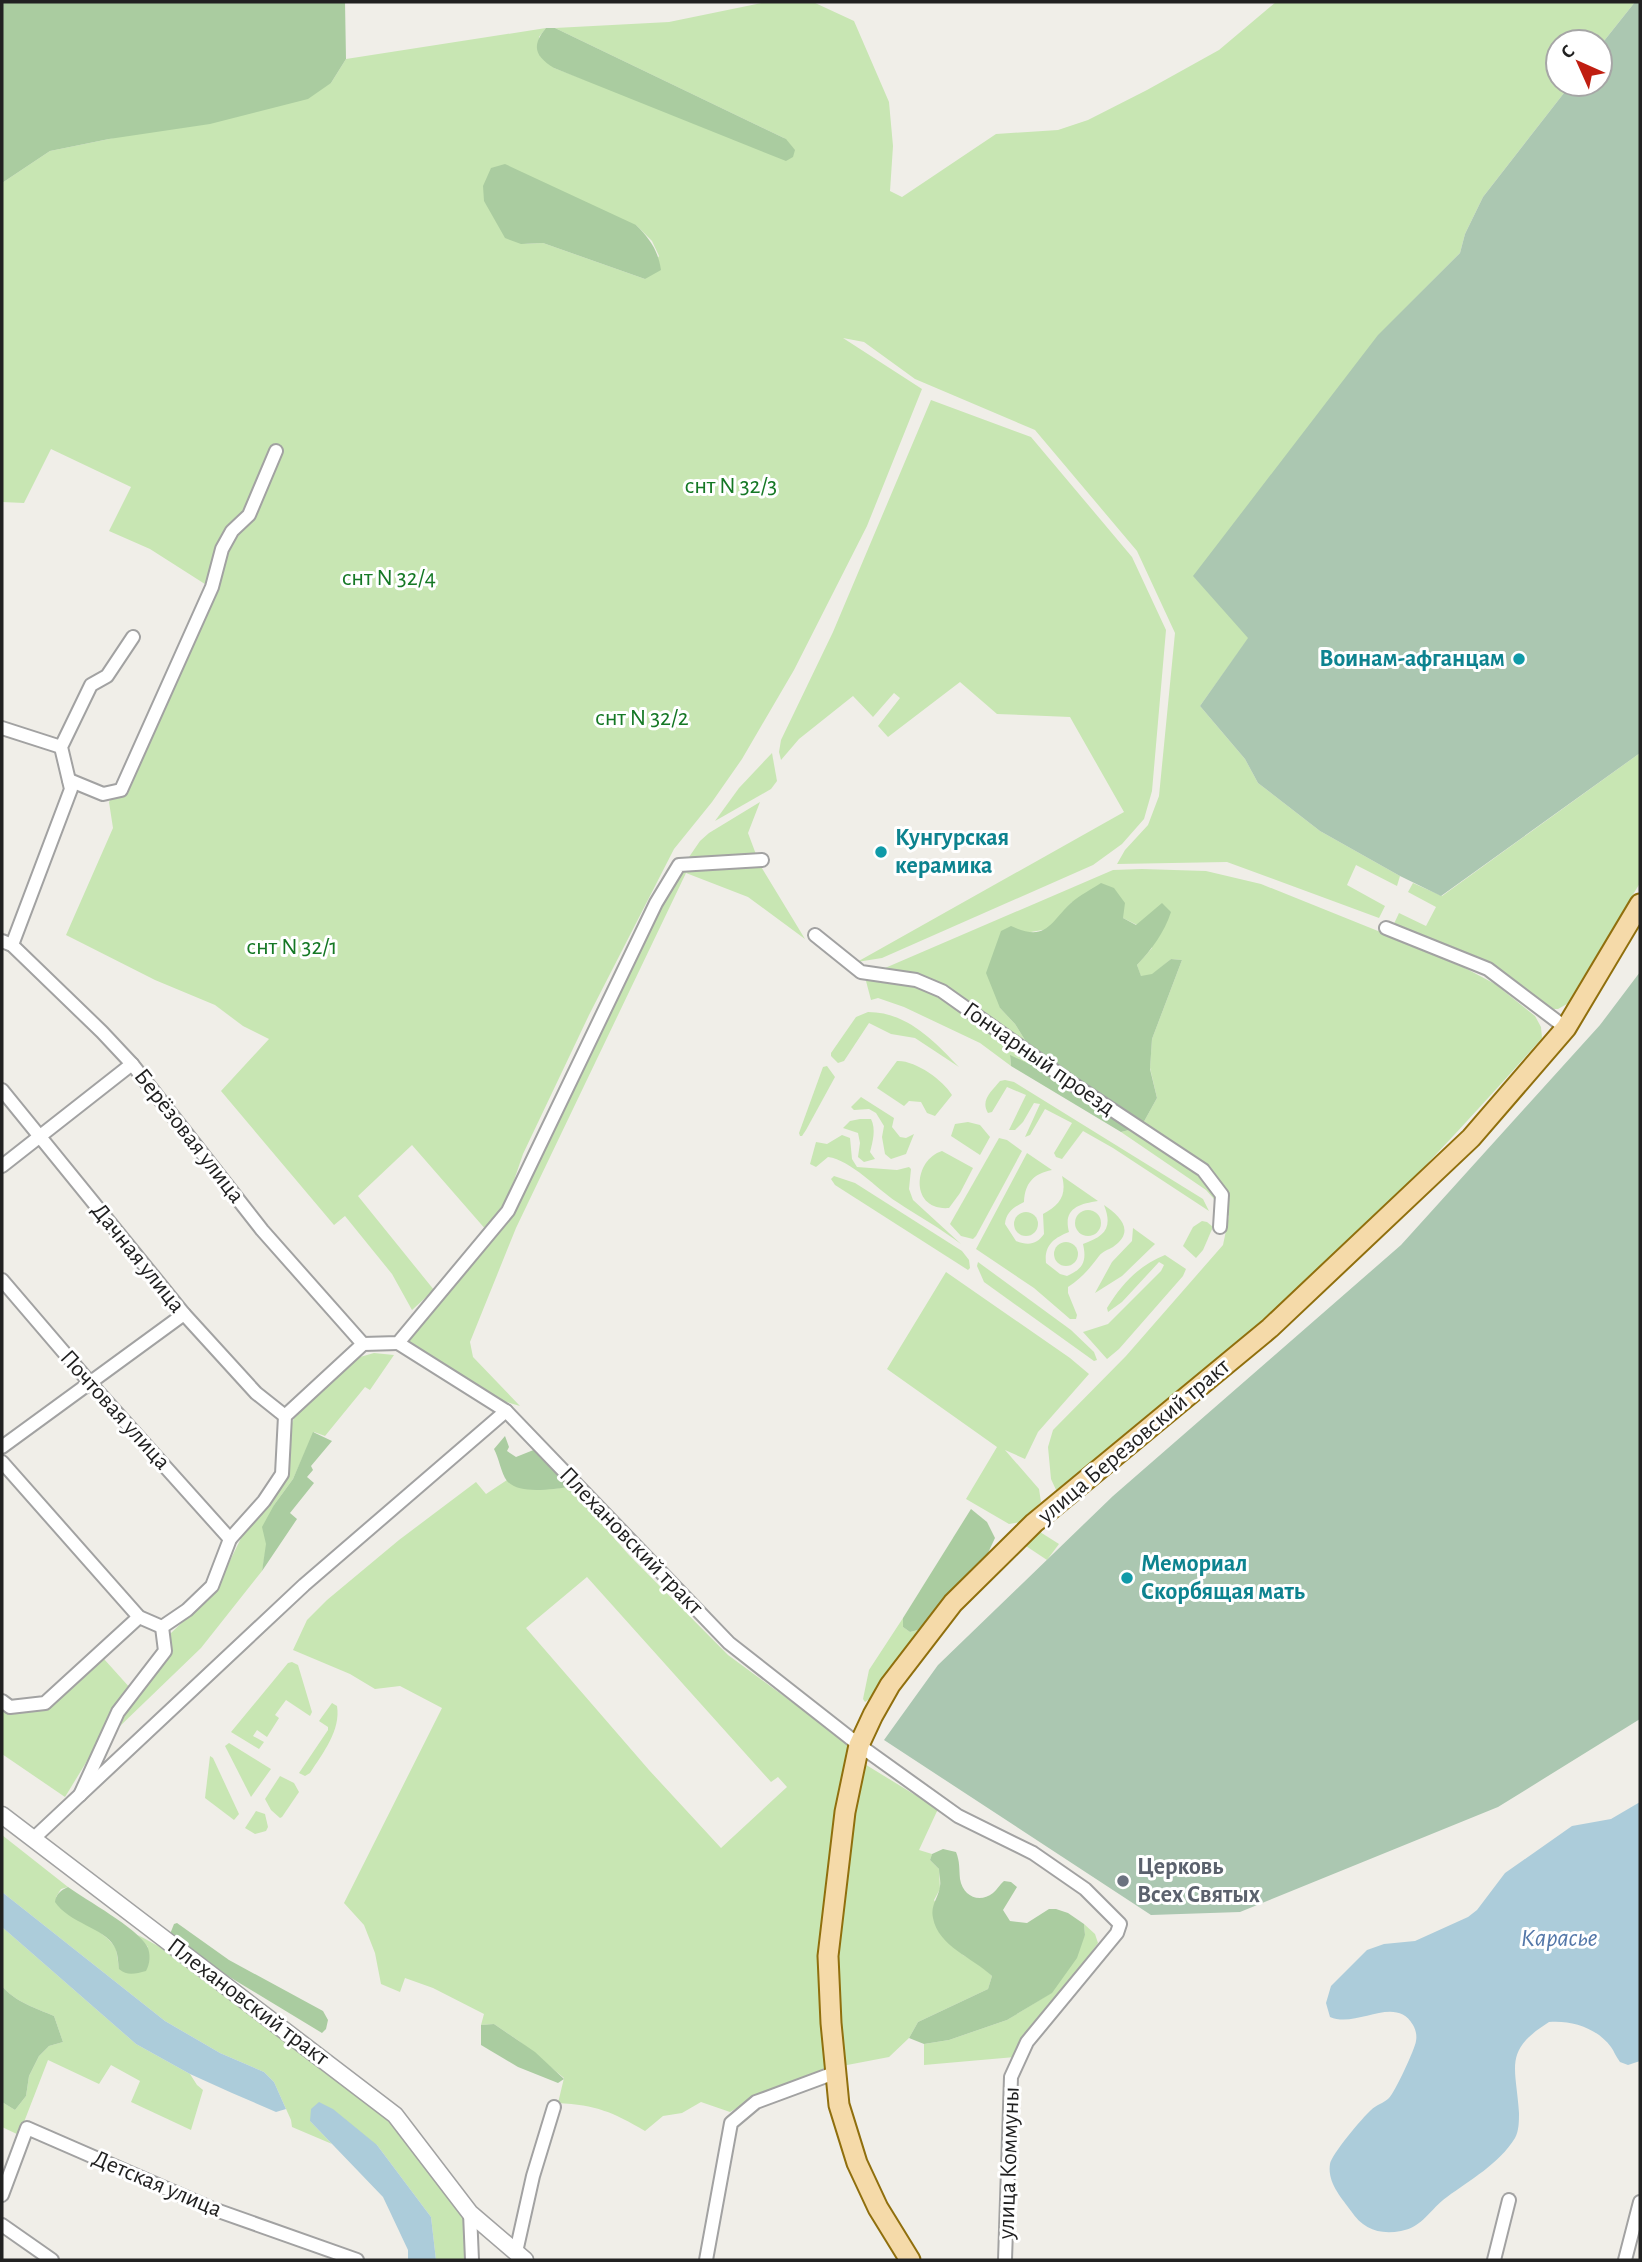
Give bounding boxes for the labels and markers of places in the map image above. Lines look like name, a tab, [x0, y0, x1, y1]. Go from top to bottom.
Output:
place label: Воинам-афганцам	[1319, 647, 1505, 671]
marker: Воинам-афганцам	[1511, 651, 1527, 667]
place label: Кунгурская керамика	[895, 826, 1009, 878]
marker: Кунгурская керамика	[873, 844, 889, 860]
place label: Мемориал Скорбящая мать	[1141, 1552, 1305, 1604]
marker: Мемориал Скорбящая мать	[1119, 1570, 1135, 1586]
place label: Церковь Всех Святых	[1137, 1855, 1260, 1907]
marker: Церковь Всех Святых	[1115, 1873, 1131, 1889]

